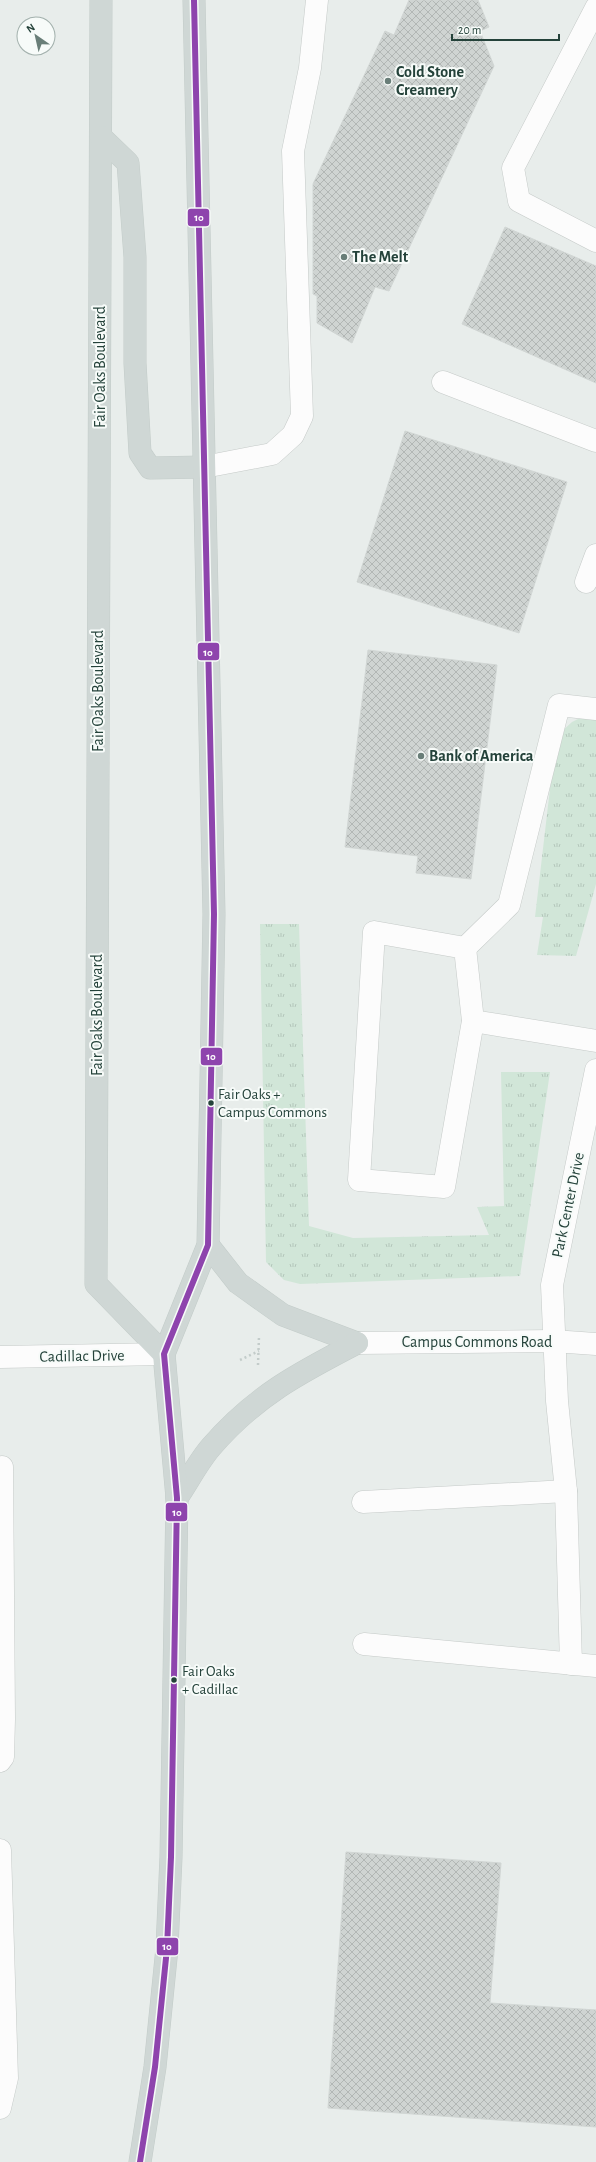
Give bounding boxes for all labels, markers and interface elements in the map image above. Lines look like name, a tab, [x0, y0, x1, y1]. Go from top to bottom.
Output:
north arrow	[16, 16, 56, 56]
scale bar	[452, 16, 559, 42]
text: N	[24, 21, 37, 35]
text: 20 m	[458, 24, 481, 36]
place label: Cold Stone Creamery	[396, 64, 464, 99]
marker: Cold Stone Creamery	[383, 76, 393, 86]
line badge: 10	[187, 208, 210, 227]
text: 10	[194, 212, 204, 223]
place label: The Melt	[352, 249, 409, 265]
marker: The Melt	[339, 252, 349, 262]
street label: Fair Oaks Boulevard	[92, 306, 108, 428]
street label: Fair Oaks Boulevard	[90, 630, 106, 752]
line badge: 10	[197, 642, 220, 661]
text: 10	[203, 647, 213, 658]
place label: Bank of America	[429, 748, 534, 764]
marker: Bank of America	[416, 751, 426, 761]
street label: Fair Oaks Boulevard	[89, 954, 105, 1076]
line badge: 10	[200, 1047, 223, 1066]
text: 10	[206, 1051, 216, 1062]
place label: Fair Oaks + Campus Commons	[218, 1087, 327, 1120]
marker: Fair Oaks + Campus Commons	[206, 1098, 216, 1108]
street label: Park Center Drive	[549, 1151, 587, 1259]
street label: Campus Commons Road	[402, 1334, 552, 1350]
street label: Cadillac Drive	[39, 1347, 125, 1365]
line badge: 10	[165, 1502, 188, 1522]
text: 10	[172, 1507, 182, 1518]
place label: Fair Oaks + Cadillac	[182, 1664, 238, 1697]
marker: Fair Oaks + Cadillac	[169, 1675, 179, 1685]
line badge: 10	[156, 1937, 179, 1956]
text: 10	[162, 1941, 172, 1952]

